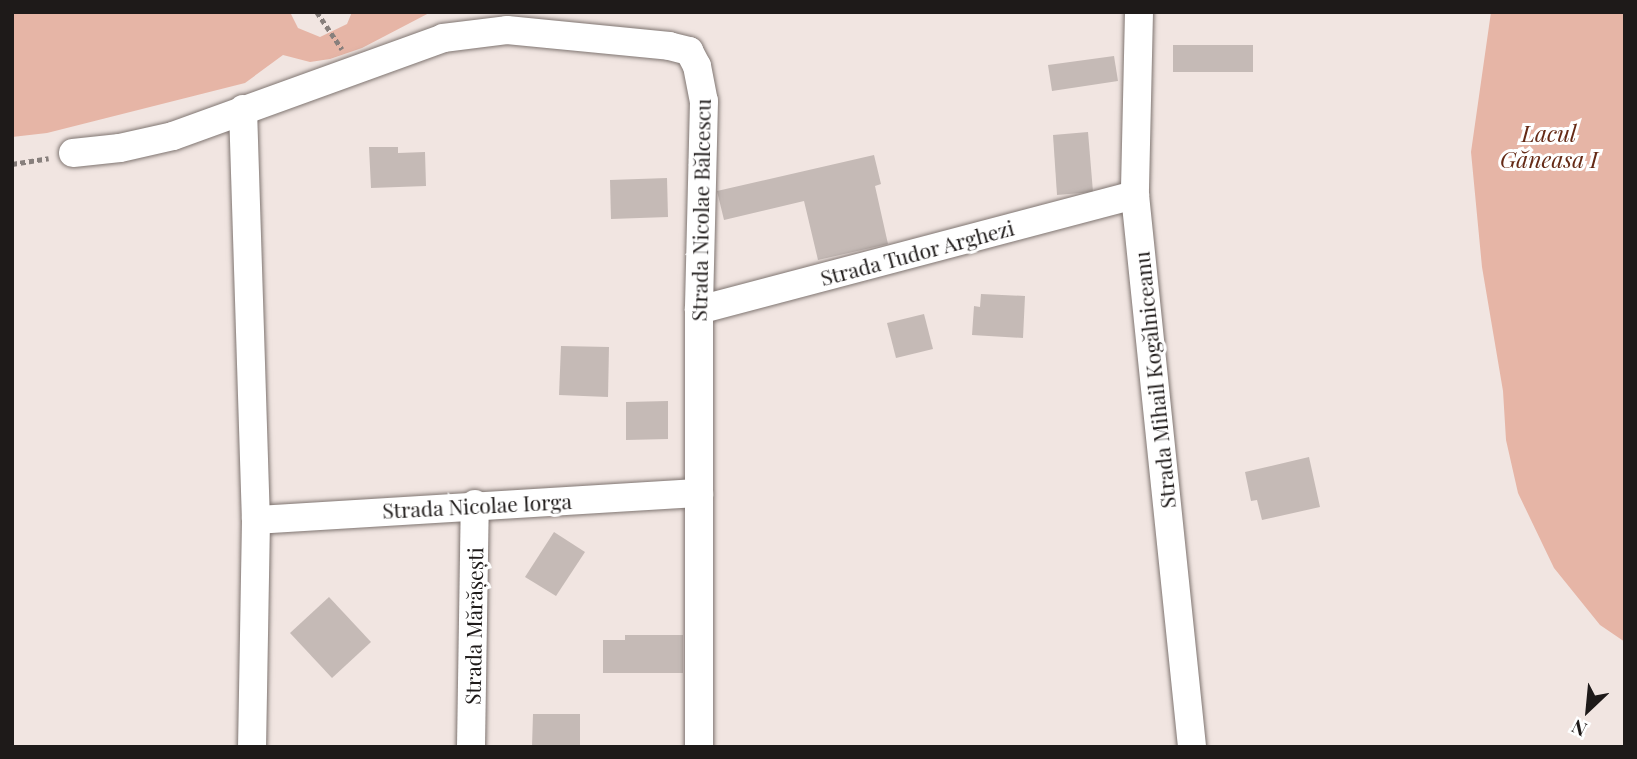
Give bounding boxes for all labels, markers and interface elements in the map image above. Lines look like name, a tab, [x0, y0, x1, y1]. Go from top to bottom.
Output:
street label: Strada Nicolae Bălcescu	[685, 98, 715, 322]
water label: Lacul Găneasa I	[1500, 119, 1598, 173]
street label: Strada Tudor Arghezi	[817, 214, 1017, 290]
street label: Strada Mihail Kogălniceanu	[1128, 250, 1180, 510]
street label: Strada Nicolae Iorga	[382, 487, 572, 523]
street label: Strada Mărășești	[459, 547, 487, 705]
north arrow	[1553, 675, 1623, 745]
text: N	[1567, 714, 1591, 744]

